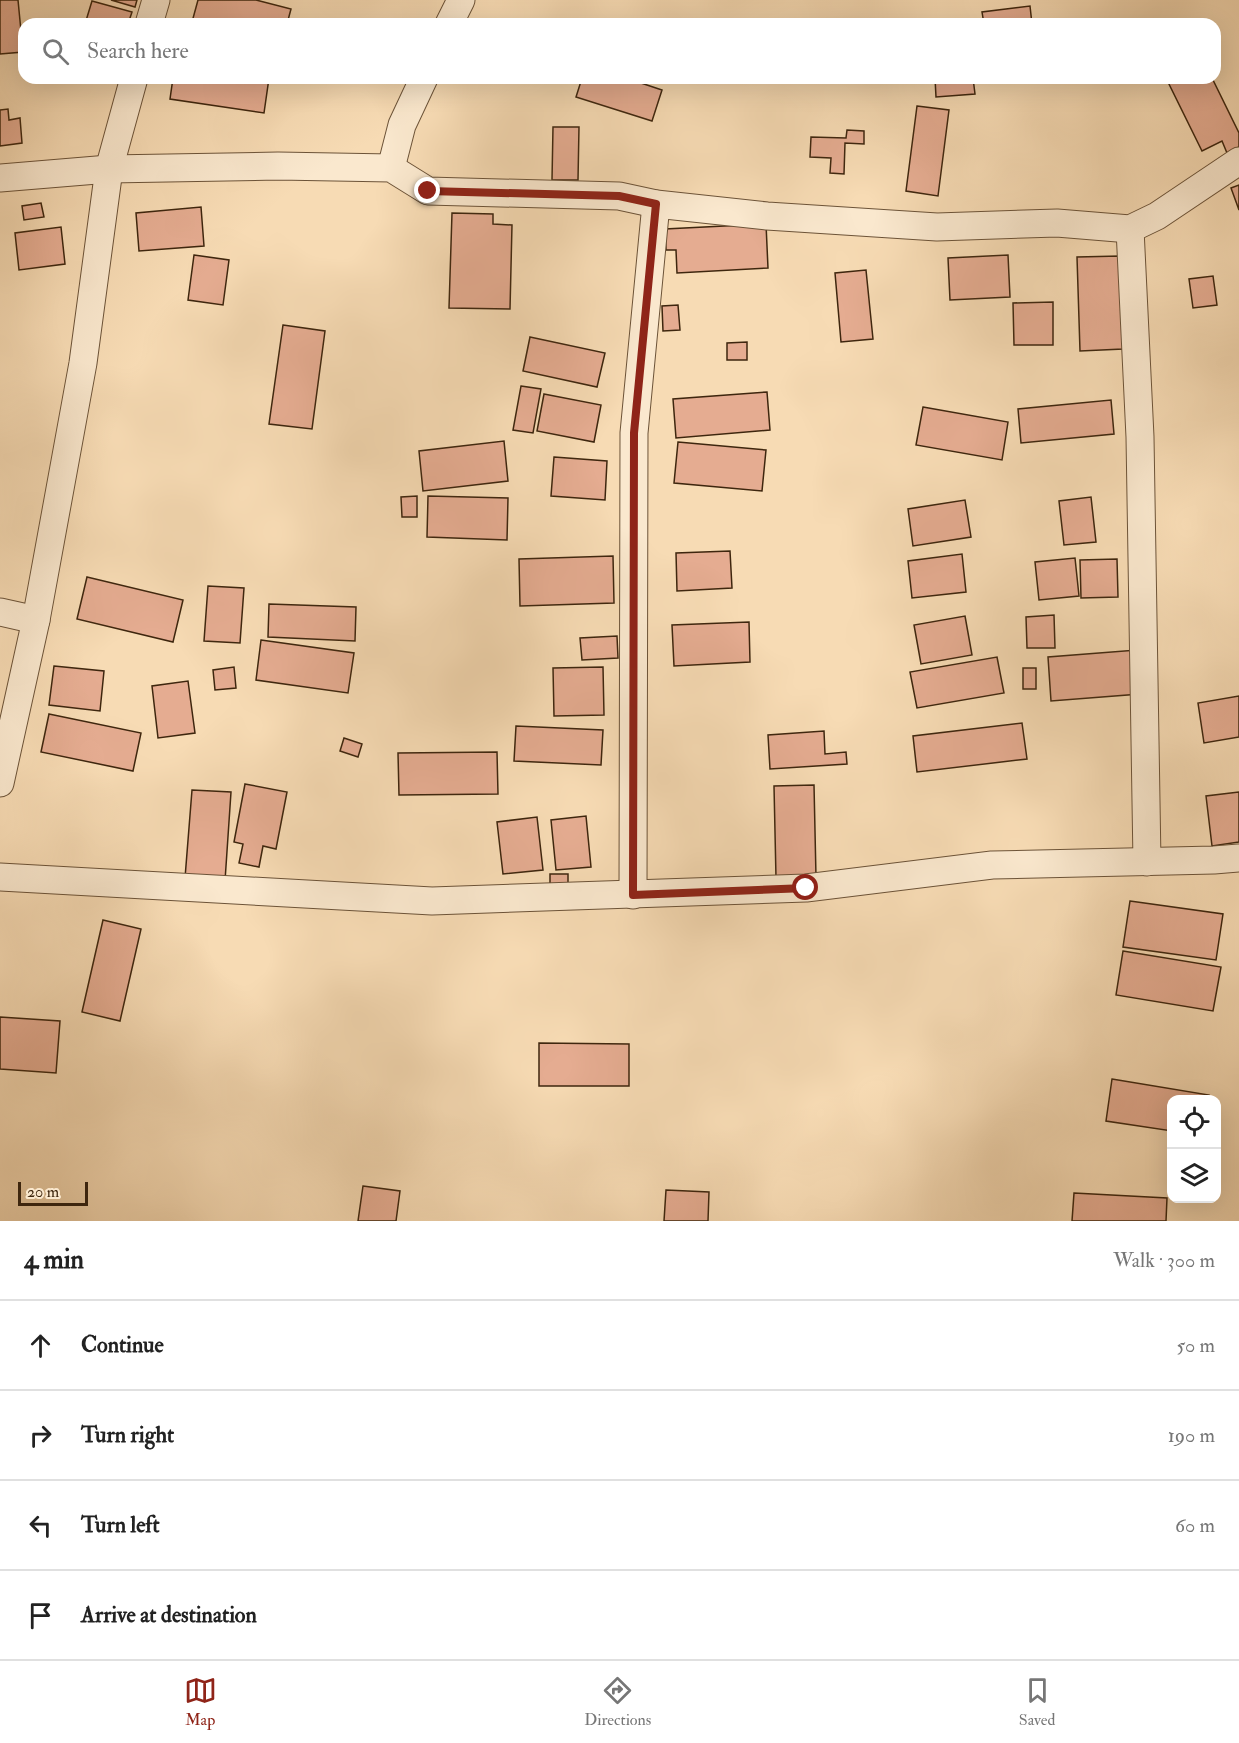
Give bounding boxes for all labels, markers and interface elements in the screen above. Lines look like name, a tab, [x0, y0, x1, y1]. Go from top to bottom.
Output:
search box	[18, 18, 1221, 84]
icon: search	[39, 35, 72, 68]
text: Search here	[87, 37, 189, 65]
route end	[414, 177, 440, 203]
route start	[792, 874, 818, 900]
map controls	[1167, 1095, 1221, 1203]
button: locate	[1167, 1095, 1221, 1149]
button: layers	[1167, 1149, 1221, 1203]
scale bar	[18, 1179, 88, 1206]
text: 20 m	[27, 1182, 59, 1202]
text: 4 min	[24, 1244, 84, 1276]
text: Walk · 300 m	[1113, 1248, 1215, 1273]
icon: ahead	[24, 1329, 57, 1362]
text: Continue	[81, 1331, 164, 1359]
text: 50 m	[1176, 1333, 1215, 1358]
icon: right	[24, 1419, 57, 1452]
text: Turn right	[81, 1421, 174, 1449]
text: 190 m	[1168, 1423, 1215, 1448]
icon: left	[24, 1509, 57, 1542]
text: Turn left	[81, 1511, 160, 1539]
text: 60 m	[1175, 1513, 1215, 1538]
icon: arrive	[24, 1599, 57, 1632]
text: Arrive at destination	[81, 1601, 257, 1629]
tab: Map	[184, 1674, 217, 1730]
tab: Directions	[584, 1674, 651, 1730]
tab: Saved	[1019, 1674, 1055, 1730]

